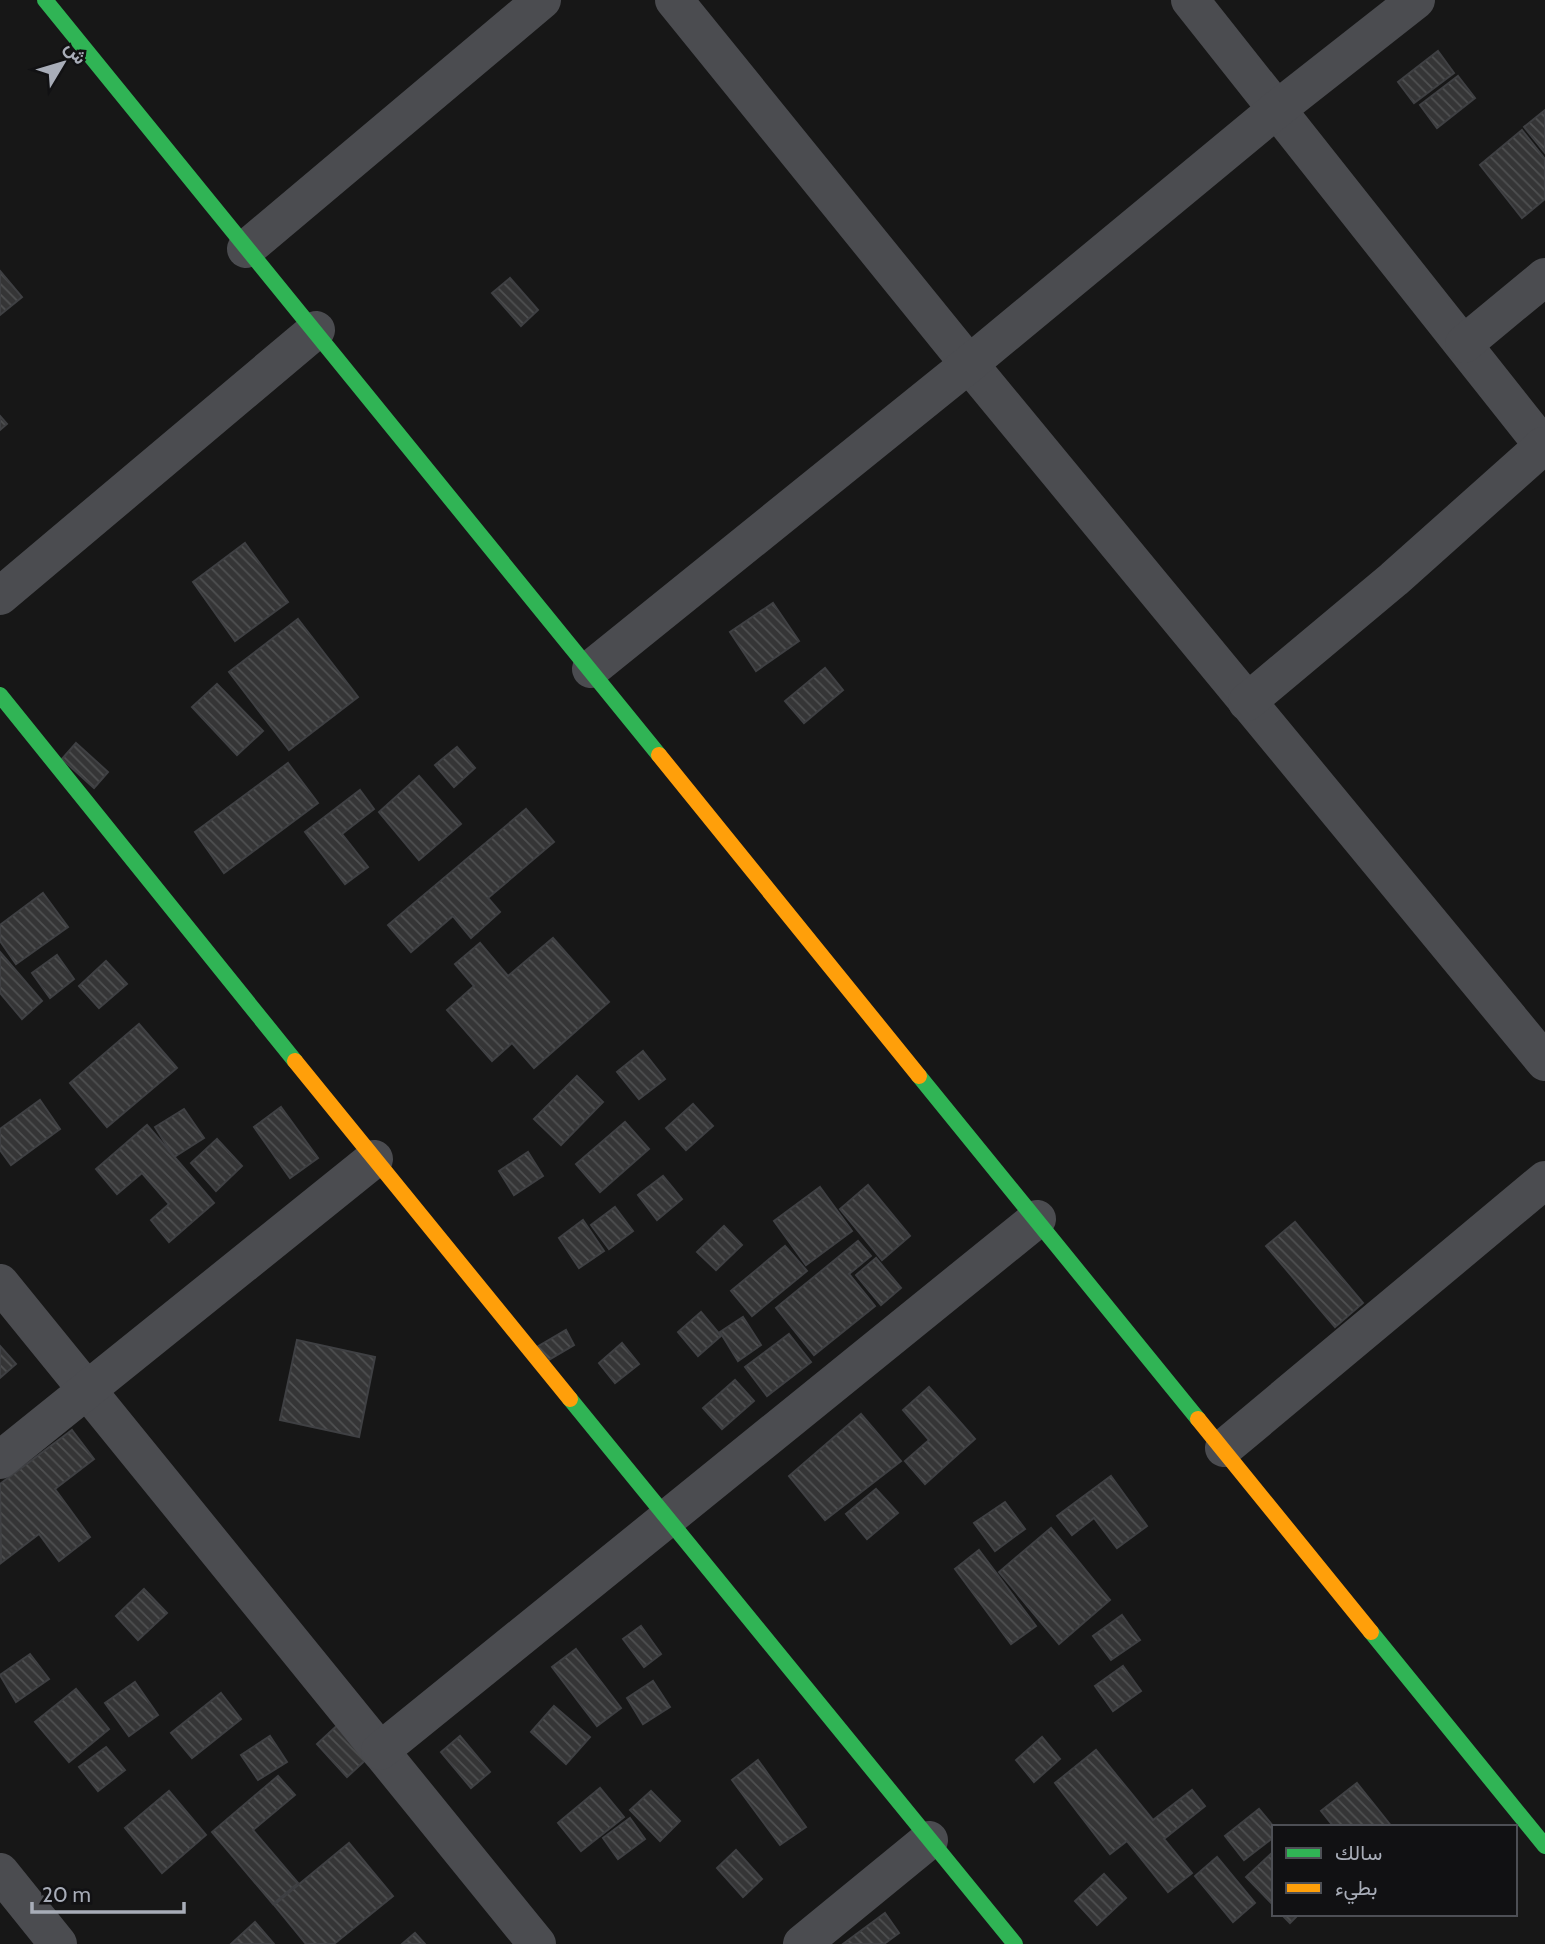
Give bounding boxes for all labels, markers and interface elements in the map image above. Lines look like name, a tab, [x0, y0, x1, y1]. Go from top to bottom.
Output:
north arrow	[28, 28, 98, 98]
text: ش	[60, 37, 92, 69]
legend	[1272, 1825, 1517, 1916]
text: سالك	[1335, 1840, 1382, 1865]
scale bar	[32, 1870, 184, 1914]
text: بطيء	[1335, 1875, 1378, 1905]
text: 20 m	[42, 1882, 91, 1907]

